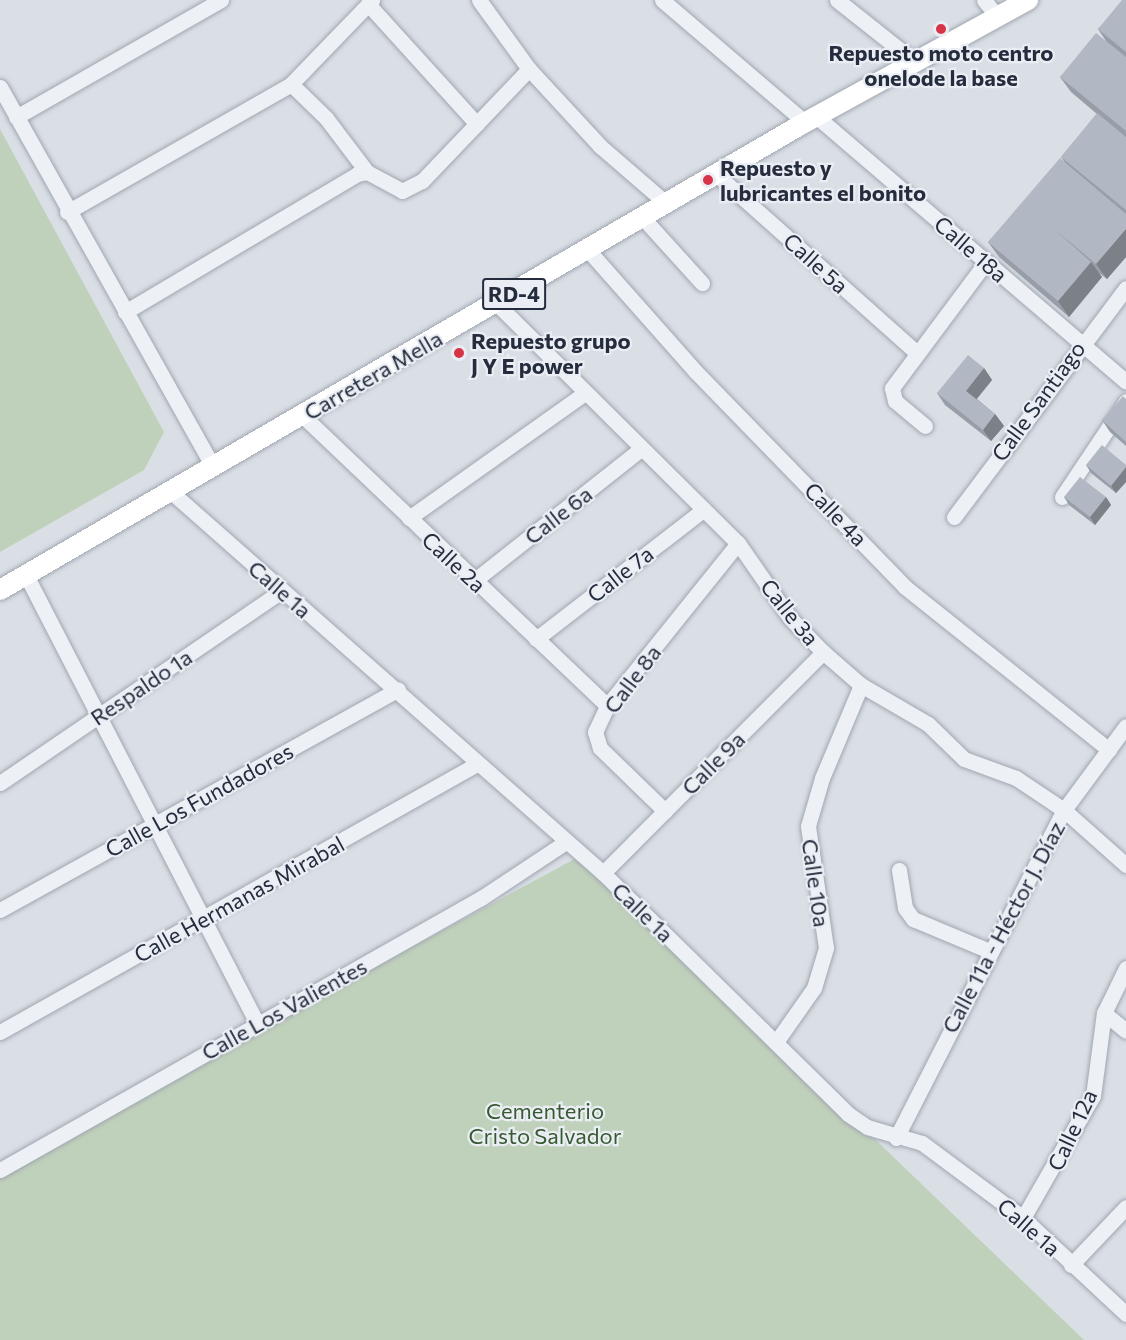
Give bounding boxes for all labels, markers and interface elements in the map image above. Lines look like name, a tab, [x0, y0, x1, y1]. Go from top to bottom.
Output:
marker: Repuesto moto centro onelode la base	[934, 22, 948, 36]
place label: Repuesto moto centro onelode la base	[829, 39, 1053, 90]
place label: Repuesto y lubricantes el bonito	[720, 154, 926, 206]
marker: Repuesto y lubricantes el bonito	[701, 173, 715, 187]
street label: Calle 18a	[929, 210, 1013, 288]
street label: Calle 5a	[778, 227, 854, 299]
road number: RD-4	[481, 276, 547, 312]
street label: Carretera Mella	[299, 325, 447, 425]
place label: Repuesto grupo J Y E power	[471, 327, 631, 378]
street label: Calle Santiago	[986, 336, 1090, 466]
marker: Repuesto grupo J Y E power	[452, 346, 466, 360]
street label: Calle 4a	[799, 477, 873, 551]
street label: Calle 6a	[519, 480, 597, 550]
street label: Calle 2a	[417, 526, 491, 598]
street label: Calle 7a	[582, 540, 658, 608]
street label: Calle 1a	[243, 555, 317, 623]
street label: Calle 3a	[755, 574, 825, 650]
street label: Calle 8a	[598, 640, 666, 718]
street label: Respaldo 1a	[85, 643, 197, 731]
street label: Calle 9a	[676, 726, 750, 800]
street label: Calle Los Fundadores	[101, 737, 297, 863]
street label: Calle 11a - Héctor J. Díaz	[936, 817, 1070, 1037]
street label: Calle Hermanas Mirabal	[129, 830, 349, 968]
street label: Calle 10a	[797, 837, 835, 929]
street label: Calle 1a	[607, 877, 679, 947]
street label: Calle Los Valientes	[197, 953, 371, 1065]
street label: Calle 12a	[1042, 1085, 1102, 1175]
park label: Cementerio Cristo Salvador	[469, 1097, 621, 1148]
street label: Calle 1a	[992, 1193, 1066, 1261]

